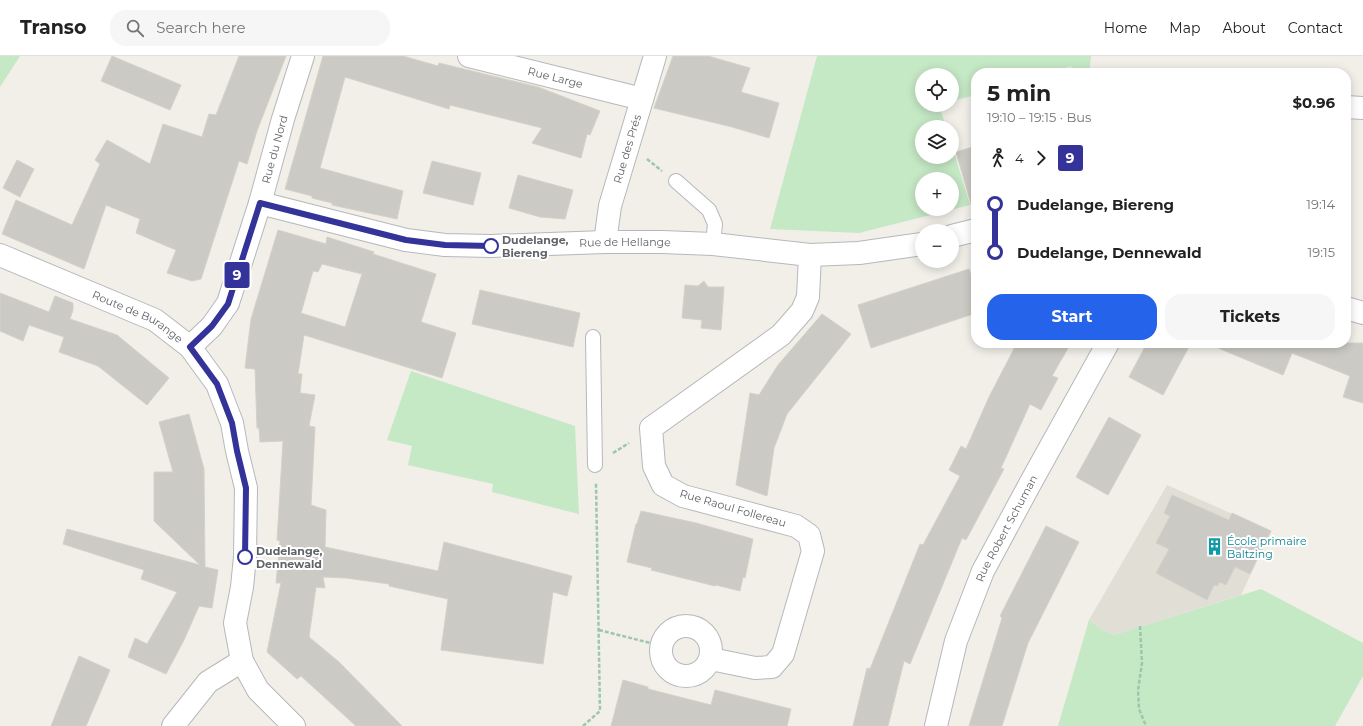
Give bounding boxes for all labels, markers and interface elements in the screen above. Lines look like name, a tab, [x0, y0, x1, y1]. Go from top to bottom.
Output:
search box	[110, 10, 390, 46]
text: Transo	[20, 16, 86, 39]
icon: search	[124, 17, 146, 39]
text: Search here	[156, 18, 246, 37]
text: Home	[1104, 19, 1147, 37]
text: Map	[1169, 19, 1200, 37]
text: About	[1222, 19, 1266, 37]
text: Contact	[1288, 19, 1343, 37]
street label: Rue Large	[526, 64, 585, 91]
map controls	[915, 68, 959, 268]
button: locate	[915, 68, 959, 112]
text: 5 min	[987, 80, 1051, 107]
text: $0.96	[1292, 93, 1335, 112]
text: 19:10 – 19:15 · Bus	[987, 109, 1091, 125]
street label: Rue des Prés	[610, 112, 644, 185]
street label: Rue du Nord	[259, 114, 291, 185]
button: layers	[915, 120, 959, 164]
icon: walk	[987, 147, 1009, 169]
icon: forward	[1030, 147, 1052, 169]
text: 9	[1066, 149, 1075, 167]
text: 4	[1015, 150, 1024, 166]
button: +	[915, 172, 959, 216]
text: Dudelange, Biereng	[1017, 195, 1174, 214]
text: 19:14	[1306, 196, 1335, 212]
button: −	[915, 224, 959, 268]
place label: Dudelange, Biereng	[502, 233, 569, 260]
street label: Rue de Hellange	[579, 235, 671, 250]
marker: Dudelange, Biereng	[483, 238, 499, 254]
text: Dudelange, Dennewald	[1017, 243, 1202, 262]
text: 19:15	[1308, 244, 1335, 260]
line badge: 9	[224, 262, 250, 288]
text: 9	[233, 266, 241, 284]
street label: Route de Burange	[90, 287, 186, 346]
button: Start	[987, 294, 1157, 340]
button: Tickets	[1165, 294, 1335, 340]
street label: Rue Robert Schuman	[973, 472, 1041, 584]
street label: Rue Raoul Follereau	[678, 486, 788, 530]
place label: École primaire Baltzing	[1227, 534, 1307, 561]
building icon: École primaire Baltzing	[1204, 537, 1224, 557]
place label: Dudelange, Dennewald	[256, 544, 323, 571]
marker: Dudelange, Dennewald	[237, 549, 253, 565]

